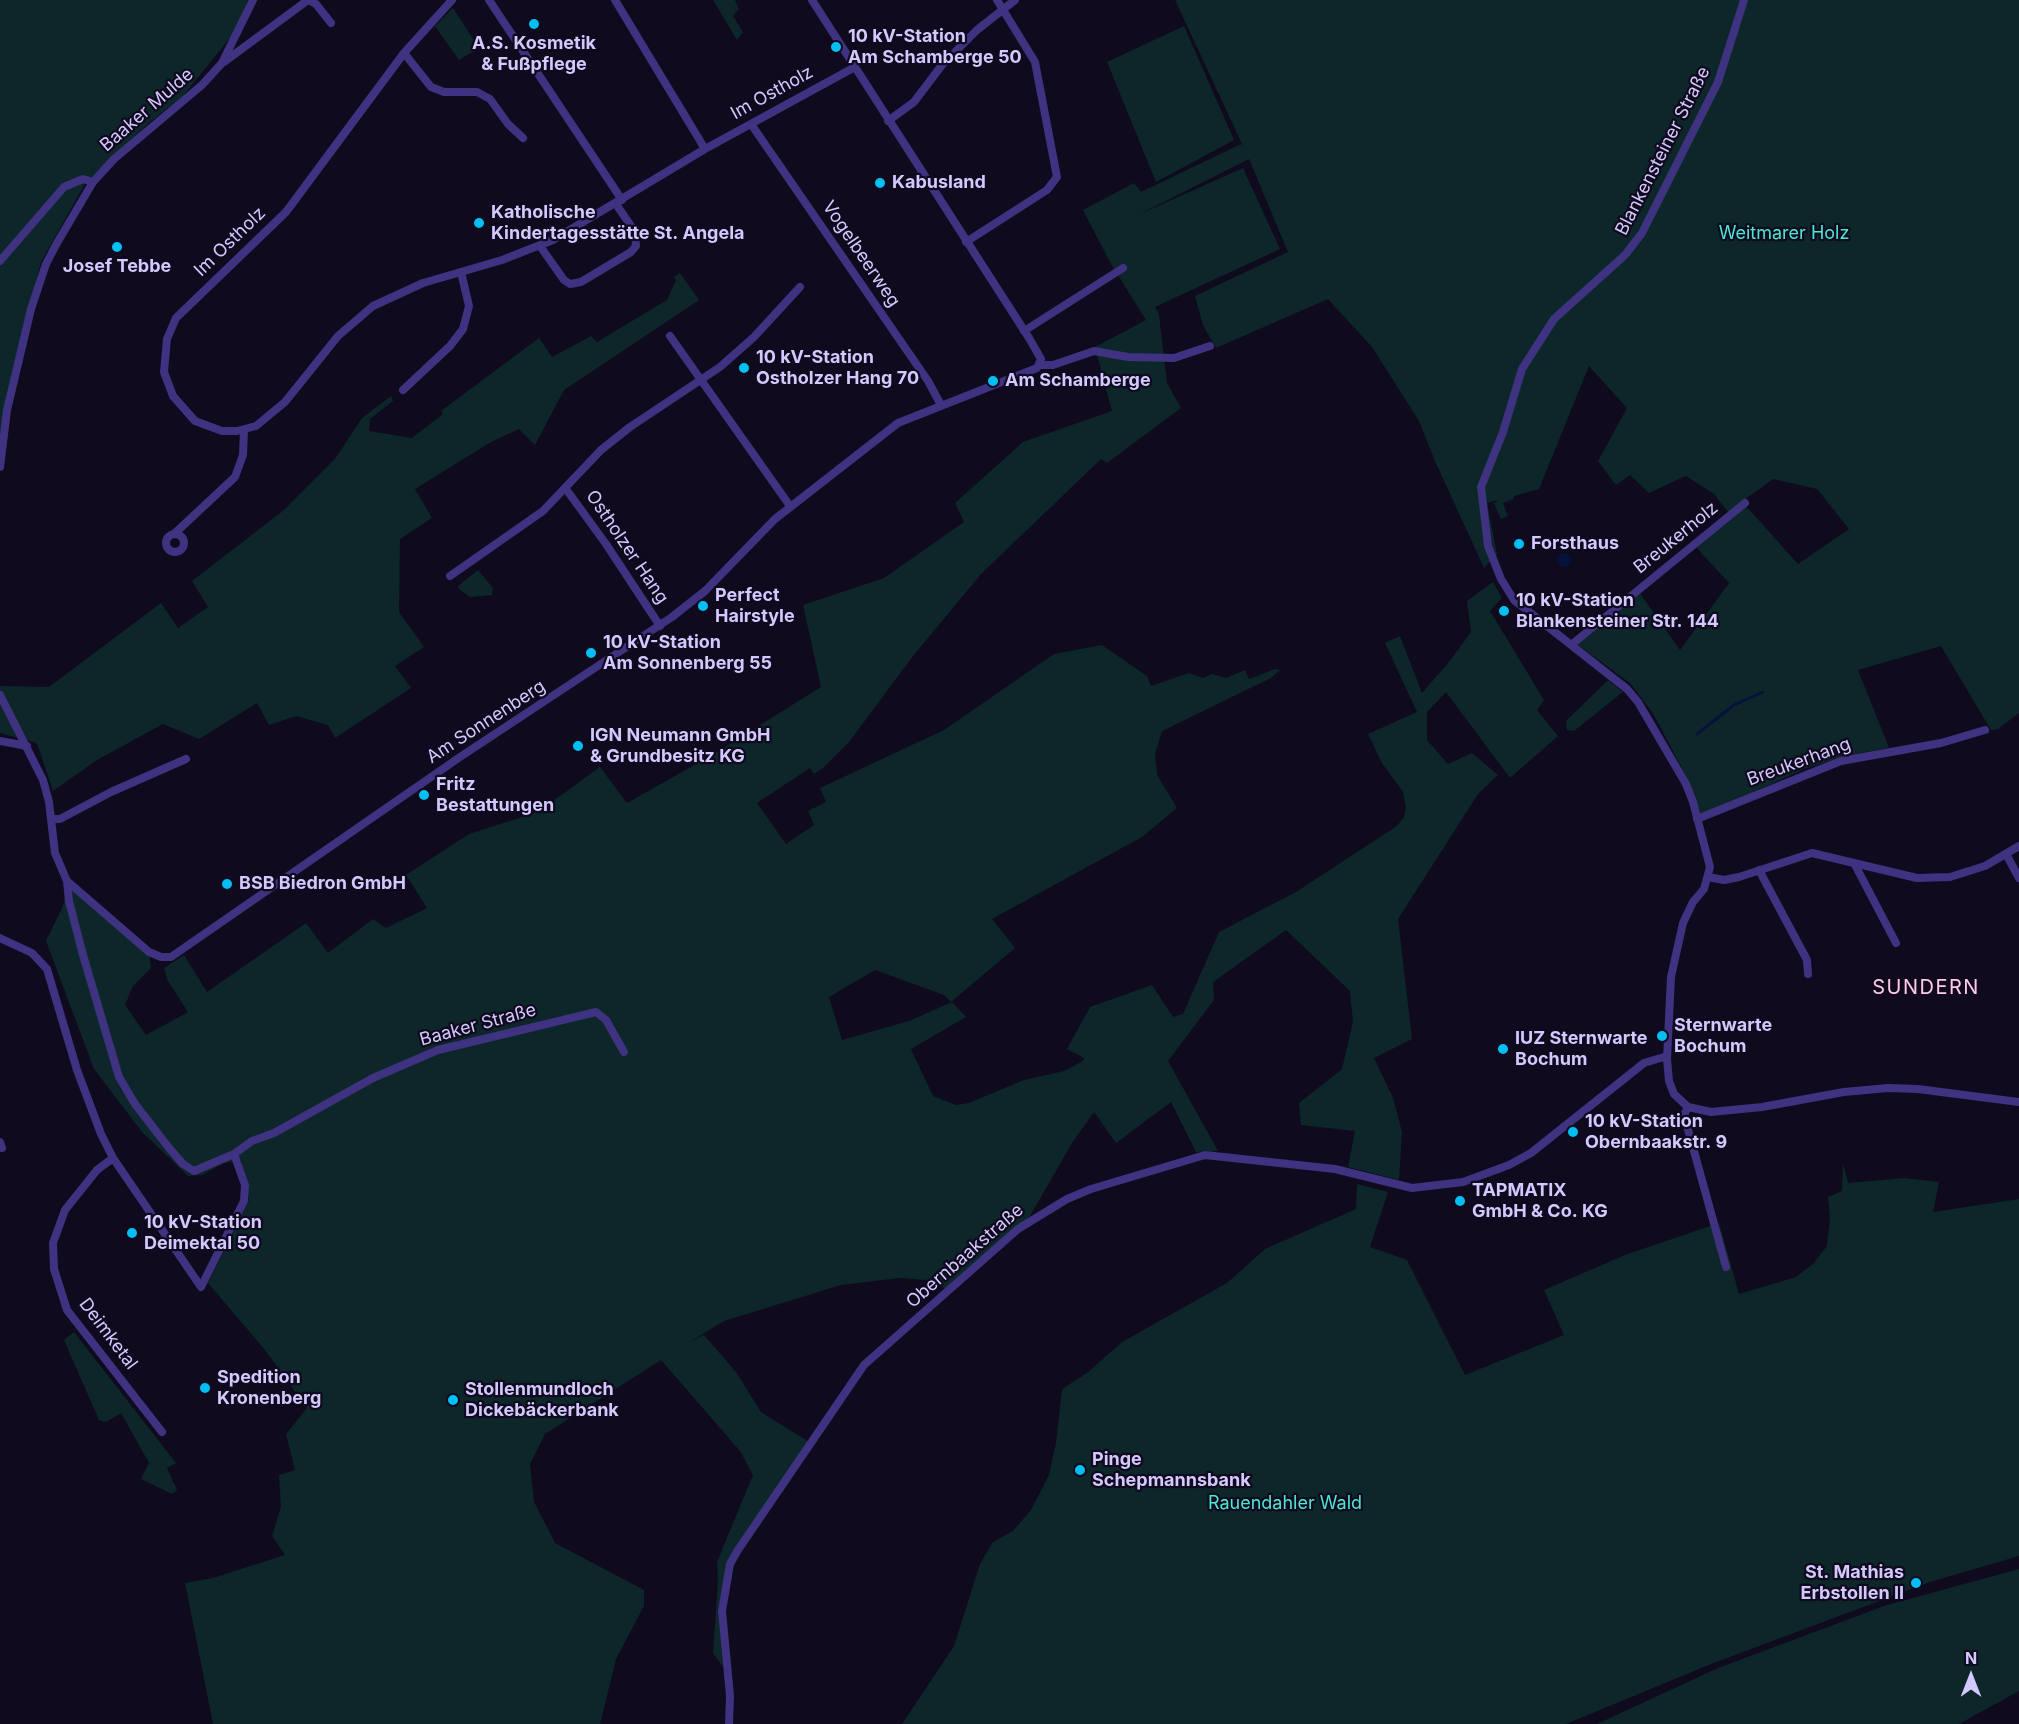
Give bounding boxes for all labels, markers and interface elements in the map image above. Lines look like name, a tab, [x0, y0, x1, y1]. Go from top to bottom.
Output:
marker: A.S. Kosmetik & Fußpflege	[527, 17, 541, 31]
place label: 10 kV-Station Am Schamberge 50	[848, 26, 1022, 68]
place label: A.S. Kosmetik & Fußpflege	[472, 33, 596, 76]
marker: 10 kV-Station Am Schamberge 50	[829, 40, 843, 54]
street label: Im Ostholz	[727, 62, 817, 124]
street label: Blankensteiner Straße	[1611, 63, 1715, 239]
street label: Baaker Mulde	[96, 64, 198, 156]
place label: Kabusland	[892, 172, 986, 194]
marker: Kabusland	[873, 176, 887, 190]
street label: Vogelbeerweg	[818, 197, 904, 311]
place label: Katholische Kindertagesstätte St. Angela	[491, 202, 745, 244]
street label: Im Ostholz	[190, 203, 270, 281]
marker: Katholische Kindertagesstätte St. Angela	[472, 216, 486, 230]
park label: Weitmarer Holz	[1719, 223, 1849, 245]
marker: Josef Tebbe	[110, 240, 124, 254]
place label: Josef Tebbe	[63, 256, 171, 278]
place label: 10 kV-Station Ostholzer Hang 70	[756, 347, 919, 389]
marker: 10 kV-Station Ostholzer Hang 70	[737, 361, 751, 375]
place label: Am Schamberge	[1005, 370, 1151, 392]
marker: Am Schamberge	[986, 374, 1000, 388]
street label: Ostholzer Hang	[581, 486, 673, 608]
street label: Breukerholz	[1630, 497, 1722, 579]
place label: Forsthaus	[1531, 533, 1619, 555]
marker: Forsthaus	[1512, 537, 1526, 551]
place label: Perfect Hairstyle	[715, 585, 795, 628]
place label: 10 kV-Station Blankensteiner Str. 144	[1516, 590, 1719, 632]
marker: Perfect Hairstyle	[696, 599, 710, 613]
marker: 10 kV-Station Blankensteiner Str. 144	[1497, 604, 1511, 618]
place label: 10 kV-Station Am Sonnenberg 55	[603, 632, 772, 674]
marker: 10 kV-Station Am Sonnenberg 55	[584, 646, 598, 660]
street label: Am Sonnenberg	[423, 676, 549, 768]
place label: IGN Neumann GmbH & Grundbesitz KG	[590, 725, 770, 768]
street label: Breukerhang	[1744, 733, 1854, 791]
marker: IGN Neumann GmbH & Grundbesitz KG	[571, 739, 585, 753]
place label: Fritz Bestattungen	[436, 774, 554, 816]
marker: Fritz Bestattungen	[417, 788, 431, 802]
place label: BSB Biedron GmbH	[239, 873, 406, 895]
marker: BSB Biedron GmbH	[220, 877, 234, 891]
district label: SUNDERN	[1872, 976, 1980, 1000]
street label: Baaker Straße	[417, 999, 539, 1051]
place label: Sternwarte Bochum	[1674, 1015, 1772, 1058]
place label: IUZ Sternwarte Bochum	[1515, 1028, 1648, 1070]
marker: Sternwarte Bochum	[1655, 1029, 1669, 1043]
marker: IUZ Sternwarte Bochum	[1496, 1042, 1510, 1056]
place label: 10 kV-Station Obernbaakstr. 9	[1585, 1111, 1727, 1154]
marker: 10 kV-Station Obernbaakstr. 9	[1566, 1125, 1580, 1139]
place label: TAPMATIX GmbH & Co. KG	[1472, 1180, 1608, 1222]
marker: TAPMATIX GmbH & Co. KG	[1453, 1194, 1467, 1208]
street label: Obernbaakstraße	[902, 1199, 1028, 1313]
place label: 10 kV-Station Deimektal 50	[144, 1212, 262, 1254]
marker: 10 kV-Station Deimektal 50	[125, 1226, 139, 1240]
street label: Deimketal	[74, 1294, 142, 1374]
place label: Spedition Kronenberg	[217, 1367, 321, 1410]
place label: Stollenmundloch Dickebäckerbank	[465, 1379, 619, 1422]
marker: Spedition Kronenberg	[198, 1381, 212, 1395]
marker: Stollenmundloch Dickebäckerbank	[446, 1393, 460, 1407]
place label: Pinge Schepmannsbank	[1092, 1449, 1251, 1492]
marker: Pinge Schepmannsbank	[1073, 1463, 1087, 1477]
park label: Rauendahler Wald	[1208, 1493, 1362, 1515]
place label: St. Mathias Erbstollen II	[1801, 1562, 1904, 1604]
marker: St. Mathias Erbstollen II	[1909, 1576, 1923, 1590]
north arrow	[1941, 1646, 2001, 1706]
text: N	[1965, 1648, 1977, 1668]

